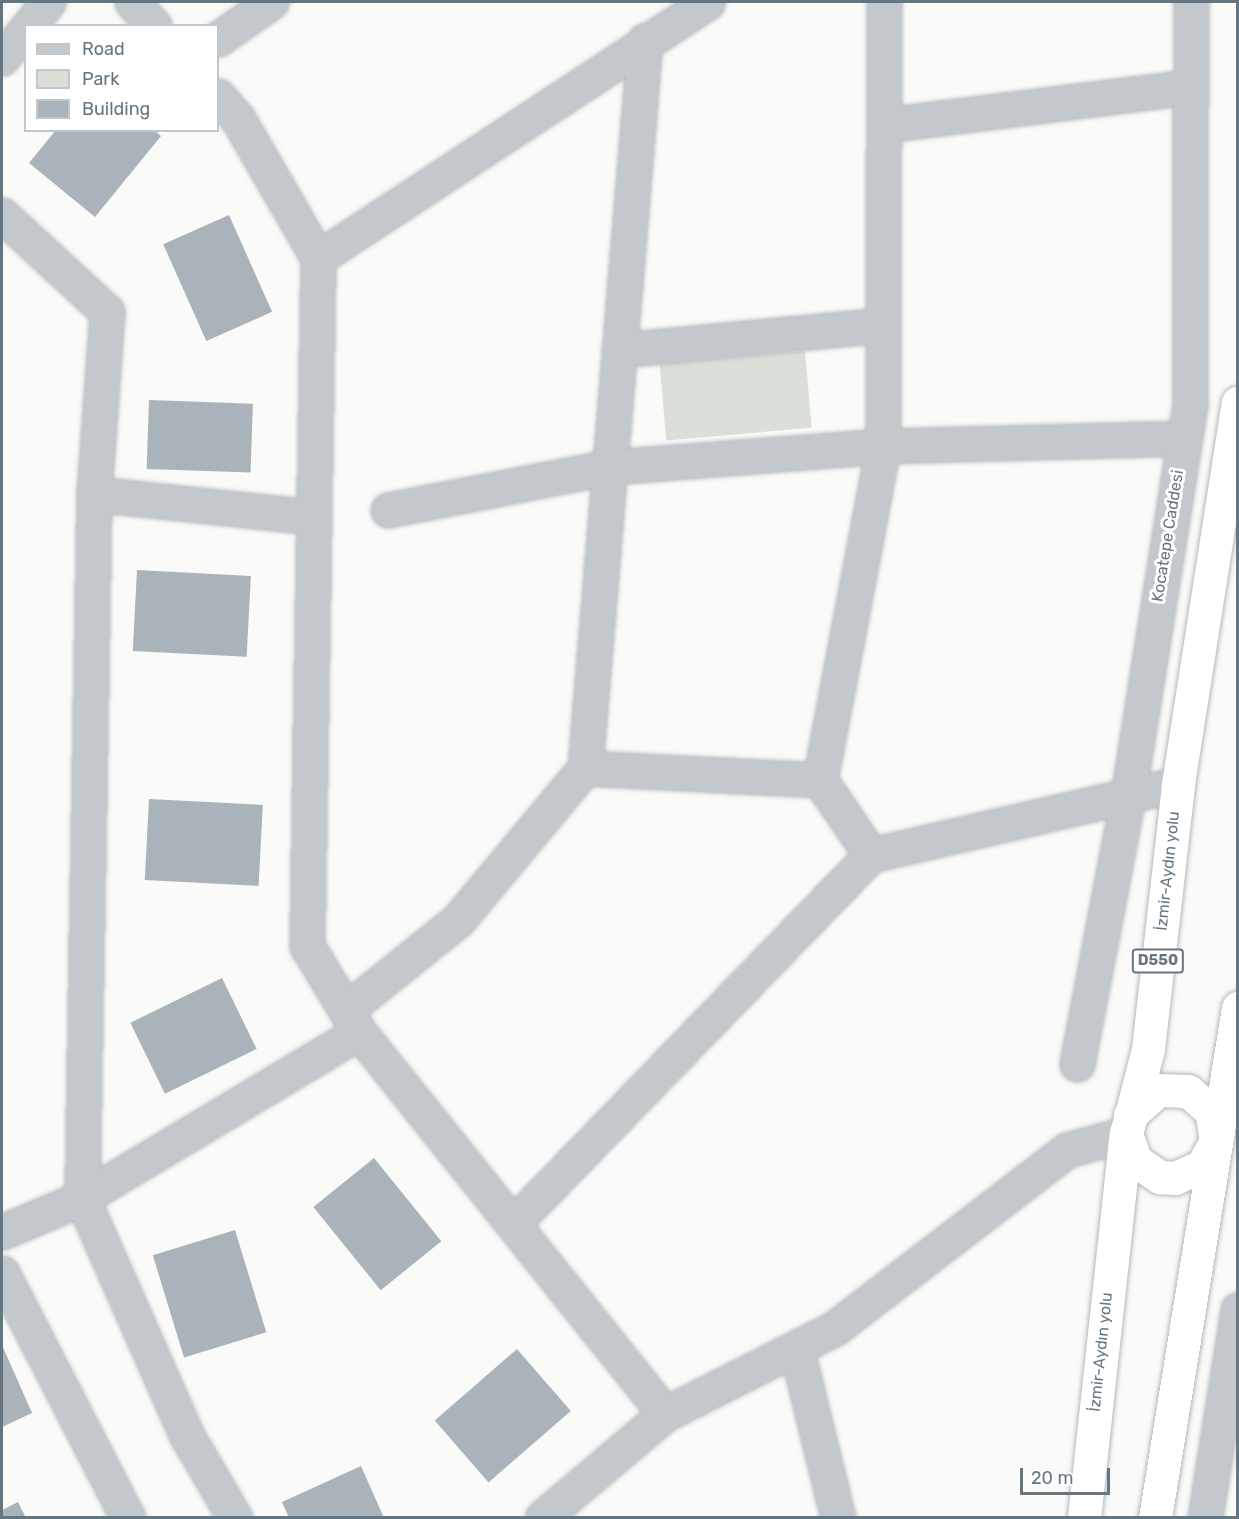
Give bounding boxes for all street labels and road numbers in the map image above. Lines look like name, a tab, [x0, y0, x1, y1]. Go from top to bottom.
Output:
street label: Kocatepe Caddesi	[1148, 469, 1188, 603]
street label: İzmir-Aydın yolu	[1152, 810, 1184, 932]
road number: D550	[1131, 949, 1185, 973]
street label: İzmir-Aydın yolu	[1085, 1291, 1117, 1413]

